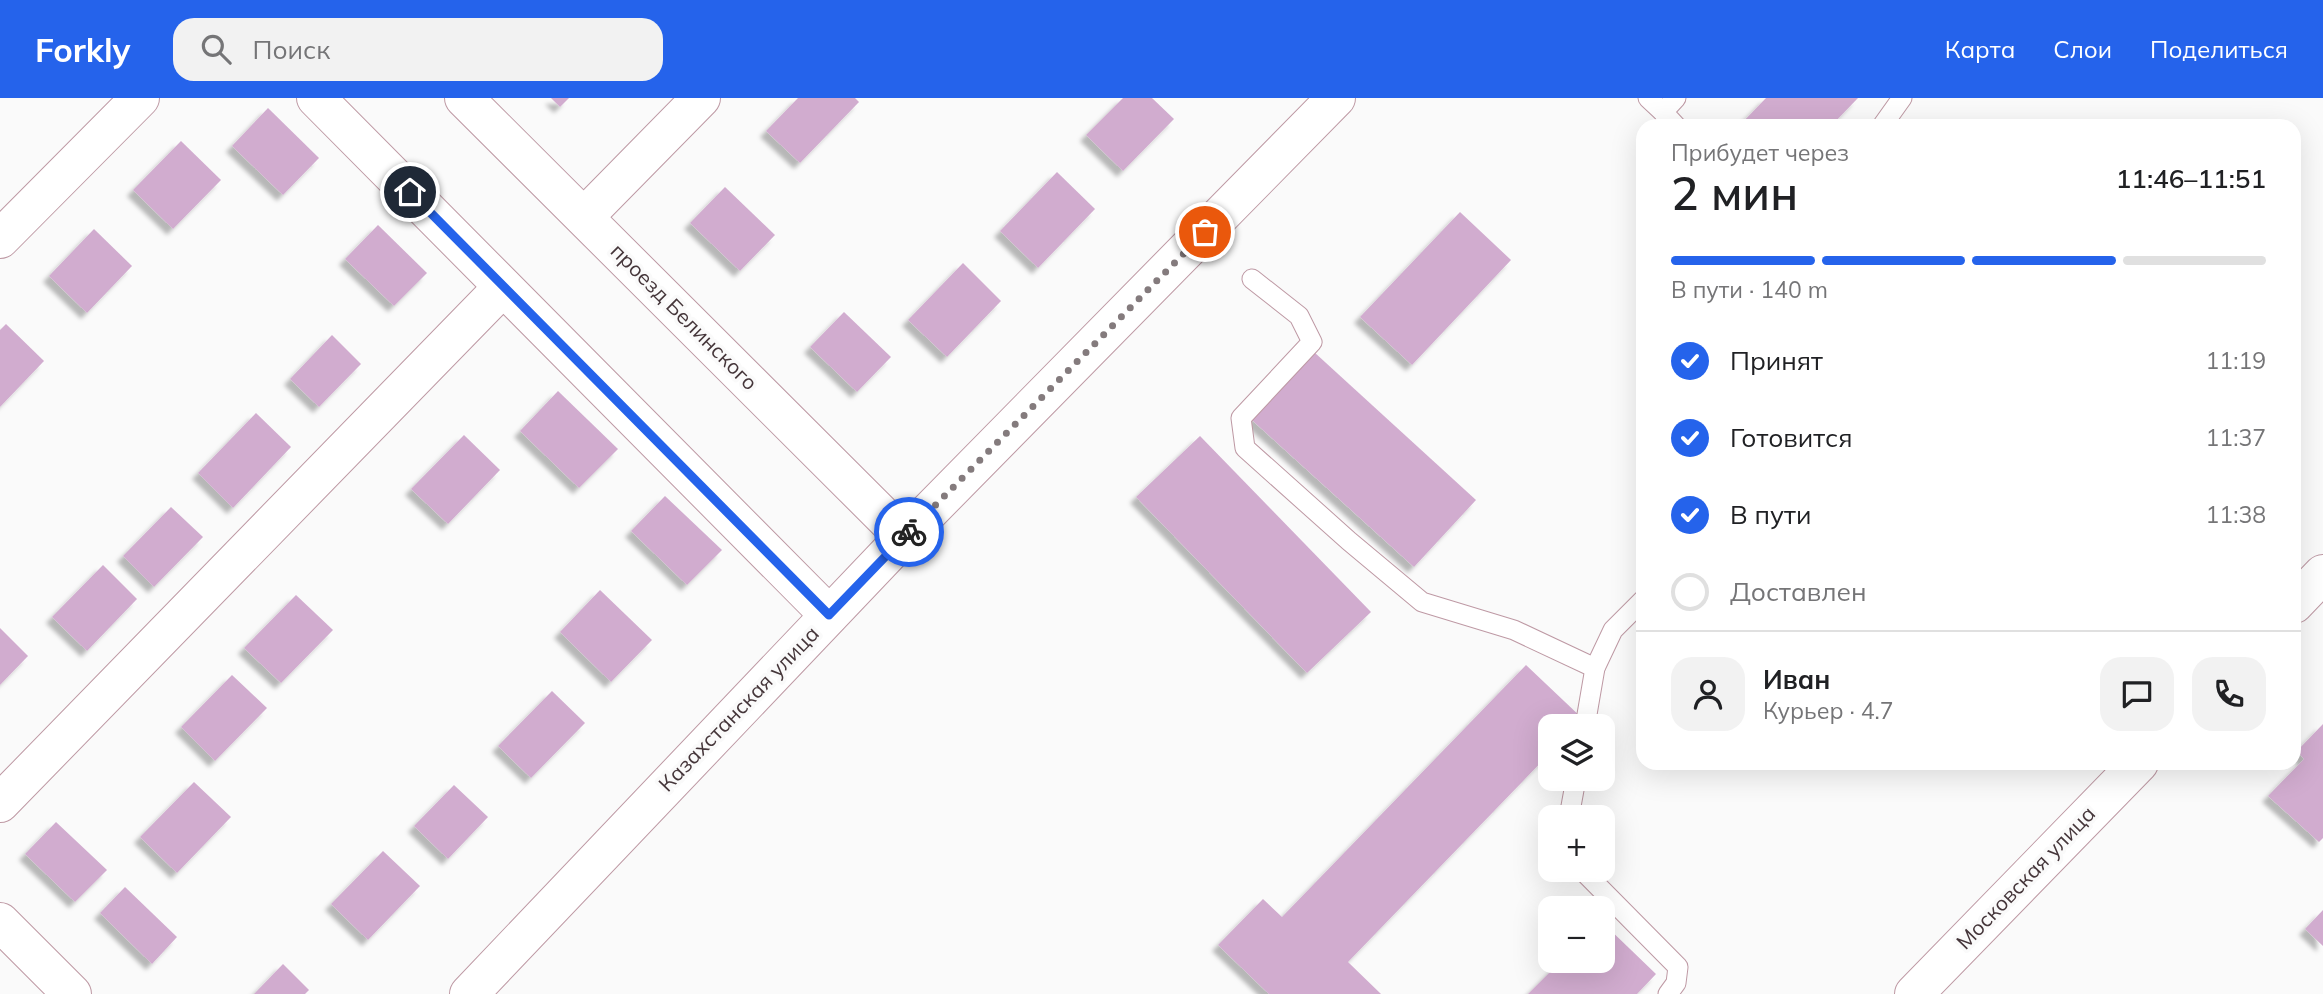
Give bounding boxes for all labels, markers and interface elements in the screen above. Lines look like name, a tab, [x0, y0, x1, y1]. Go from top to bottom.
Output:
search box	[173, 18, 663, 81]
text: Forkly	[35, 29, 131, 70]
icon: search	[197, 30, 235, 68]
text: Поиск	[253, 33, 330, 66]
text: Карта	[1945, 34, 2015, 64]
text: Слои	[2053, 34, 2112, 64]
text: Поделиться	[2150, 34, 2288, 64]
text: Прибудет через	[1671, 138, 1849, 167]
pin	[380, 162, 440, 222]
text: 11:46–11:51	[2116, 162, 2266, 195]
text: 2 мин	[1671, 164, 1798, 222]
icon: home	[391, 173, 429, 211]
pin	[1175, 202, 1235, 262]
icon: bag	[1186, 213, 1224, 251]
street label: проезд Белинского	[606, 237, 764, 395]
text: В пути · 140 m	[1671, 275, 1828, 304]
icon: check	[1671, 342, 1709, 380]
text: Принят	[1730, 344, 1823, 377]
text: 11:19	[2206, 346, 2266, 375]
icon: check	[1671, 419, 1709, 457]
text: Готовится	[1730, 421, 1853, 454]
text: 11:37	[2206, 423, 2266, 452]
icon: check	[1671, 496, 1709, 534]
courier	[874, 497, 944, 567]
text: В пути	[1730, 498, 1811, 531]
text: 11:38	[2206, 500, 2266, 529]
icon: bike	[890, 513, 928, 551]
text: Доставлен	[1730, 575, 1867, 608]
street label: Казахстанская улица	[653, 620, 824, 796]
button: person	[1671, 657, 1745, 731]
button: chat	[2100, 657, 2174, 731]
button: phone	[2192, 657, 2266, 731]
text: Иван	[1763, 663, 1830, 696]
text: Курьер · 4.7	[1763, 696, 1894, 725]
map controls	[1538, 714, 1615, 973]
button: layers	[1538, 714, 1615, 791]
street label: Московская улица	[1950, 800, 2100, 954]
button: +	[1538, 805, 1615, 882]
button: −	[1538, 896, 1615, 973]

